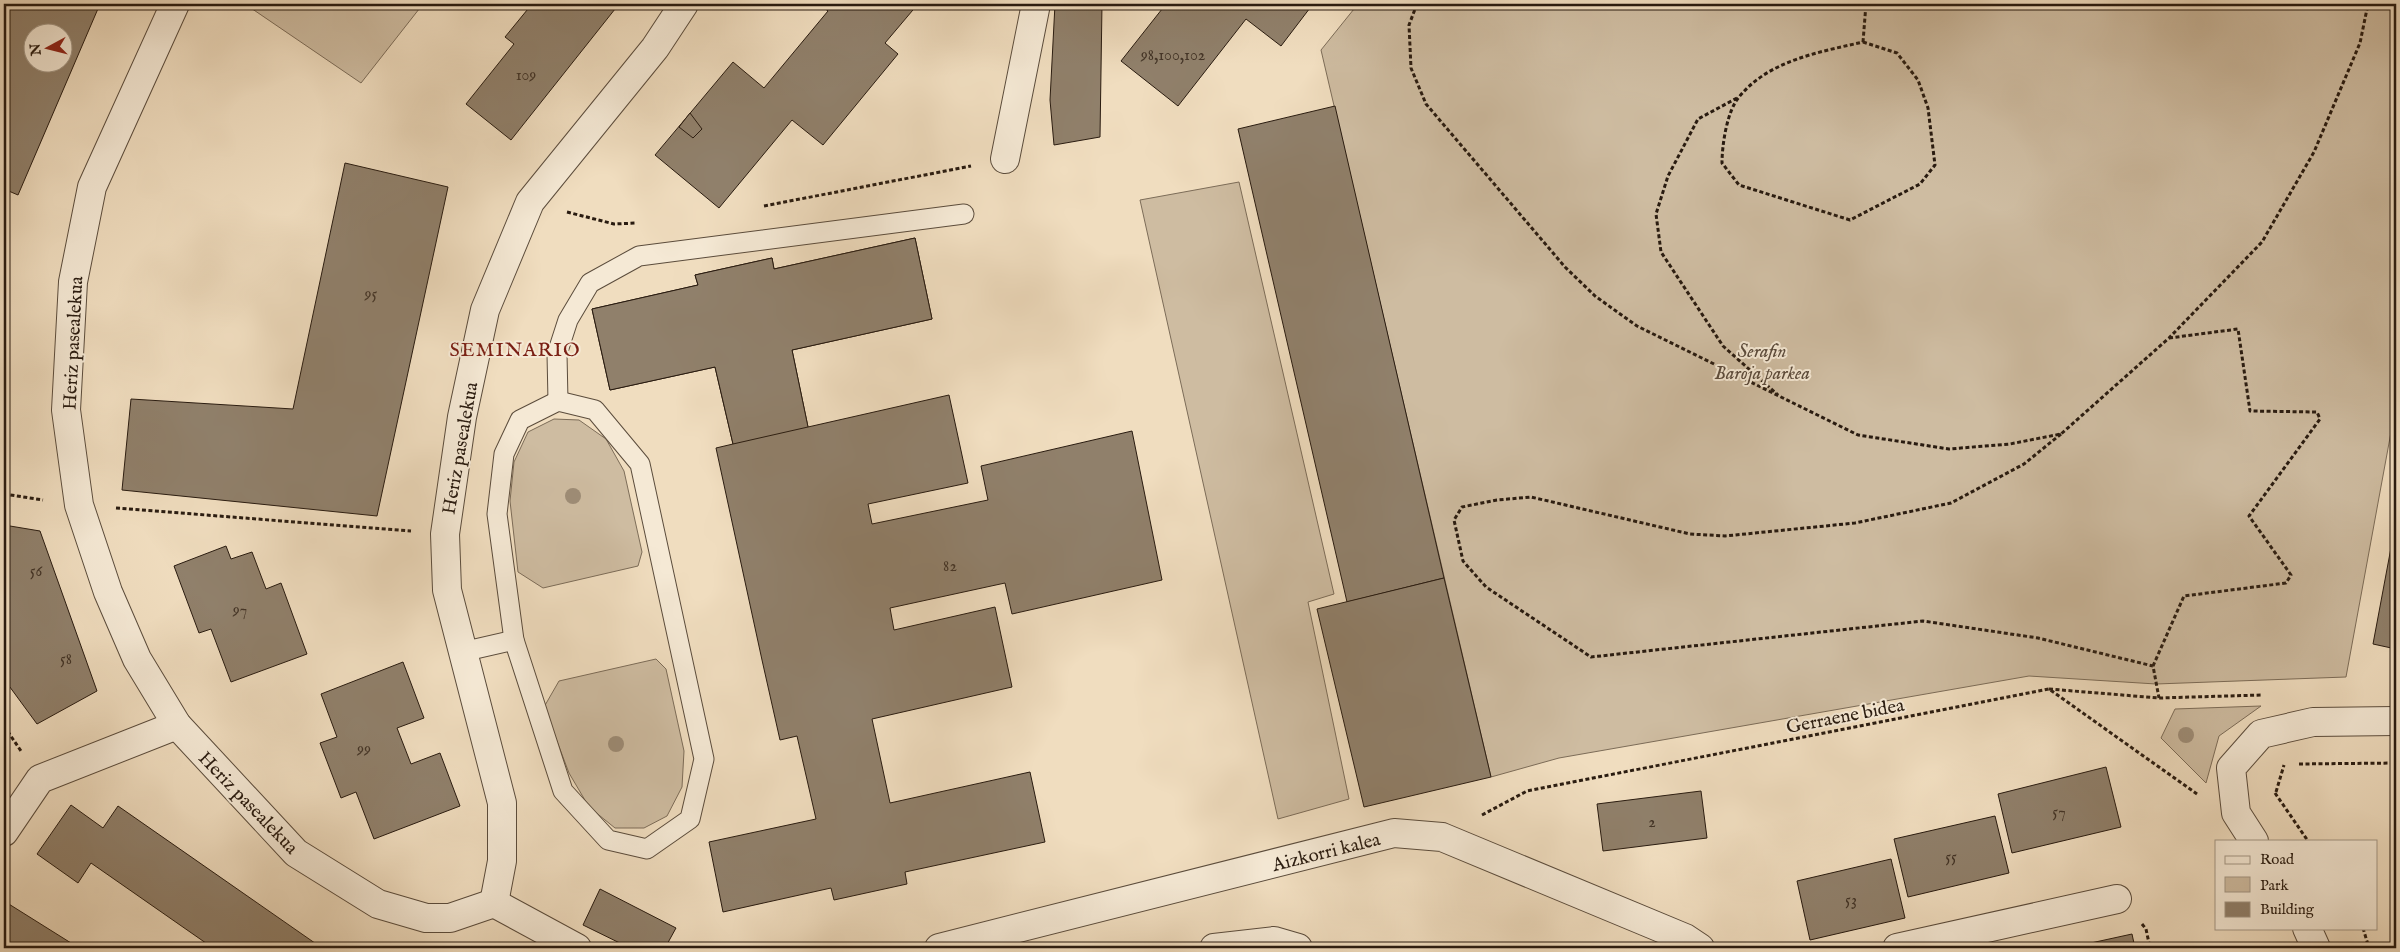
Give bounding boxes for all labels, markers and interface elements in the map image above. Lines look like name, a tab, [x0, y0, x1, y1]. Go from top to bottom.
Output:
north arrow	[22, 22, 72, 72]
text: N	[26, 42, 46, 58]
house number: 98,100,102	[1140, 46, 1205, 66]
house number: 109	[516, 66, 536, 86]
street label: Heriz pasealekua	[59, 275, 90, 411]
house number: 95	[364, 285, 378, 305]
district label: SEMINARIO	[449, 338, 581, 363]
park label: Serafin Baroja parkea	[1714, 340, 1810, 386]
street label: Heriz pasealekua	[438, 380, 485, 516]
house number: 82	[943, 557, 957, 577]
house number: 56	[30, 562, 43, 582]
house number: 97	[232, 601, 247, 621]
house number: 58	[60, 650, 72, 670]
street label: Gerraene bidea	[1784, 694, 1907, 740]
house number: 99	[356, 740, 371, 760]
street label: Heriz pasealekua	[192, 747, 303, 860]
house number: 57	[2052, 803, 2066, 823]
house number: 2	[1648, 813, 1656, 833]
street label: Aizkorri kalea	[1269, 828, 1384, 878]
legend	[2215, 840, 2378, 930]
house number: 55	[1945, 848, 1957, 868]
text: Road	[2260, 850, 2295, 869]
text: Park	[2260, 876, 2290, 895]
house number: 53	[1845, 891, 1857, 911]
text: Building	[2260, 900, 2315, 919]

